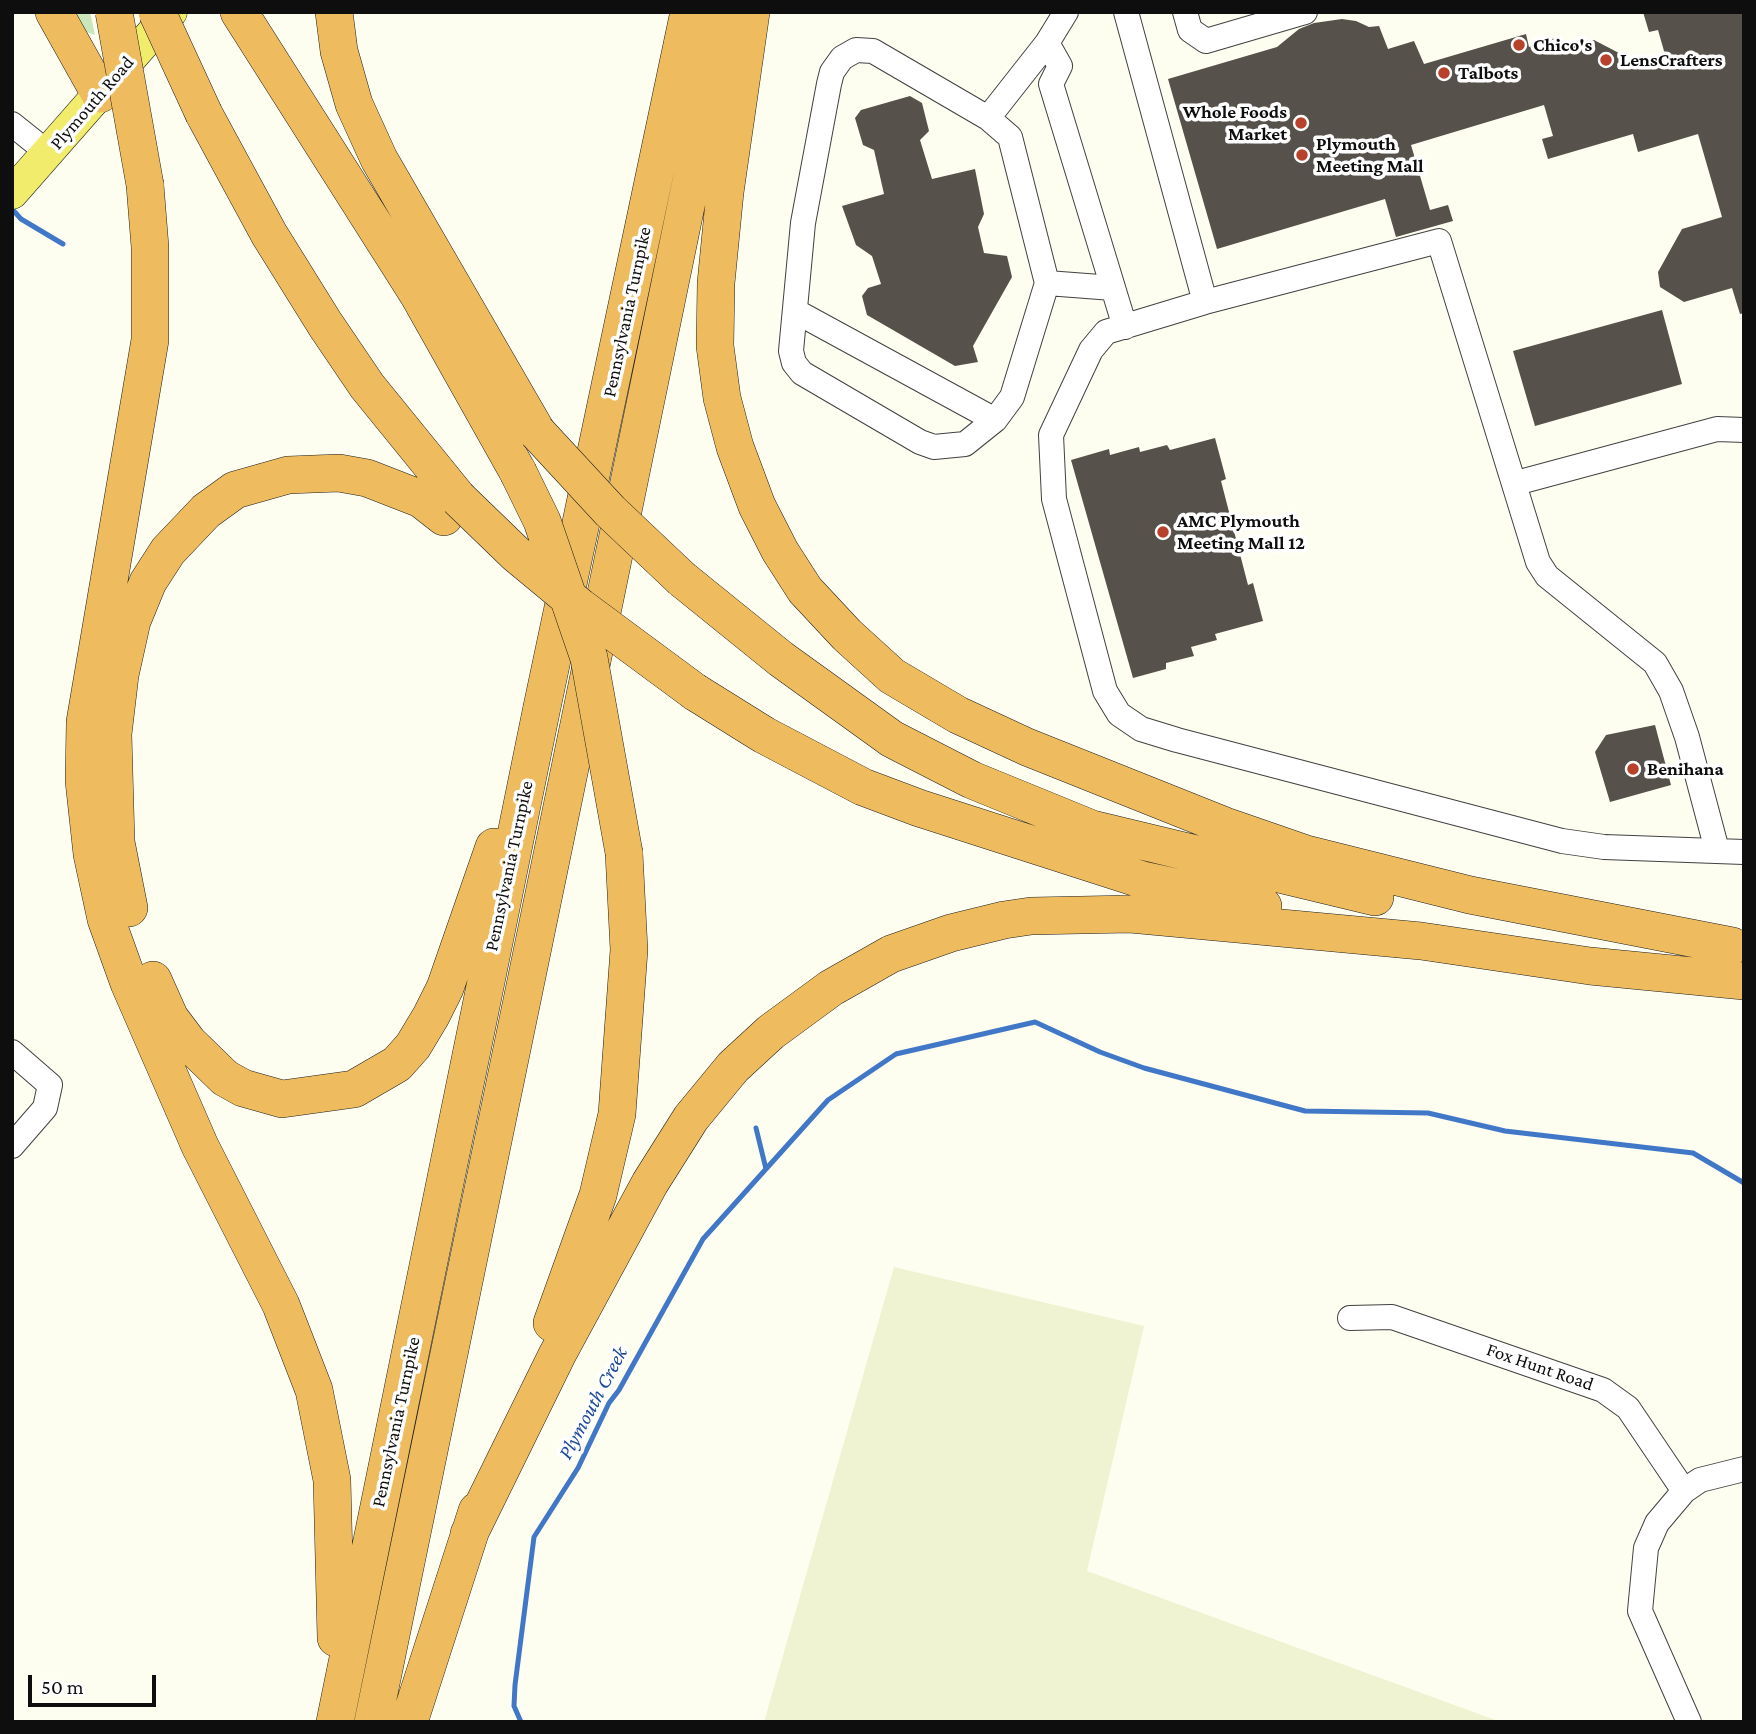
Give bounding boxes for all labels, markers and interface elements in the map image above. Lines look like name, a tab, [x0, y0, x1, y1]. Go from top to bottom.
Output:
place label: Chico's	[1533, 34, 1592, 56]
marker: Chico's	[1511, 37, 1527, 53]
place label: LensCrafters	[1620, 49, 1722, 71]
street label: Plymouth Road	[45, 51, 139, 155]
marker: LensCrafters	[1598, 52, 1614, 68]
place label: Talbots	[1458, 62, 1518, 84]
marker: Talbots	[1436, 65, 1452, 81]
place label: Whole Foods Market	[1183, 101, 1287, 145]
marker: Whole Foods Market	[1293, 115, 1309, 131]
place label: Plymouth Meeting Mall	[1316, 133, 1424, 177]
marker: Plymouth Meeting Mall	[1294, 147, 1310, 163]
street label: Pennsylvania Turnpike	[598, 225, 656, 399]
place label: AMC Plymouth Meeting Mall 12	[1177, 510, 1305, 554]
marker: AMC Plymouth Meeting Mall 12	[1155, 524, 1171, 540]
place label: Benihana	[1647, 758, 1724, 780]
marker: Benihana	[1625, 761, 1641, 777]
street label: Pennsylvania Turnpike	[480, 779, 538, 953]
street label: Pennsylvania Turnpike	[367, 1335, 425, 1509]
street label: Fox Hunt Road	[1483, 1338, 1597, 1396]
water label: Plymouth Creek	[553, 1342, 633, 1464]
scale bar	[32, 1660, 159, 1704]
text: 50 m	[41, 1675, 84, 1699]

